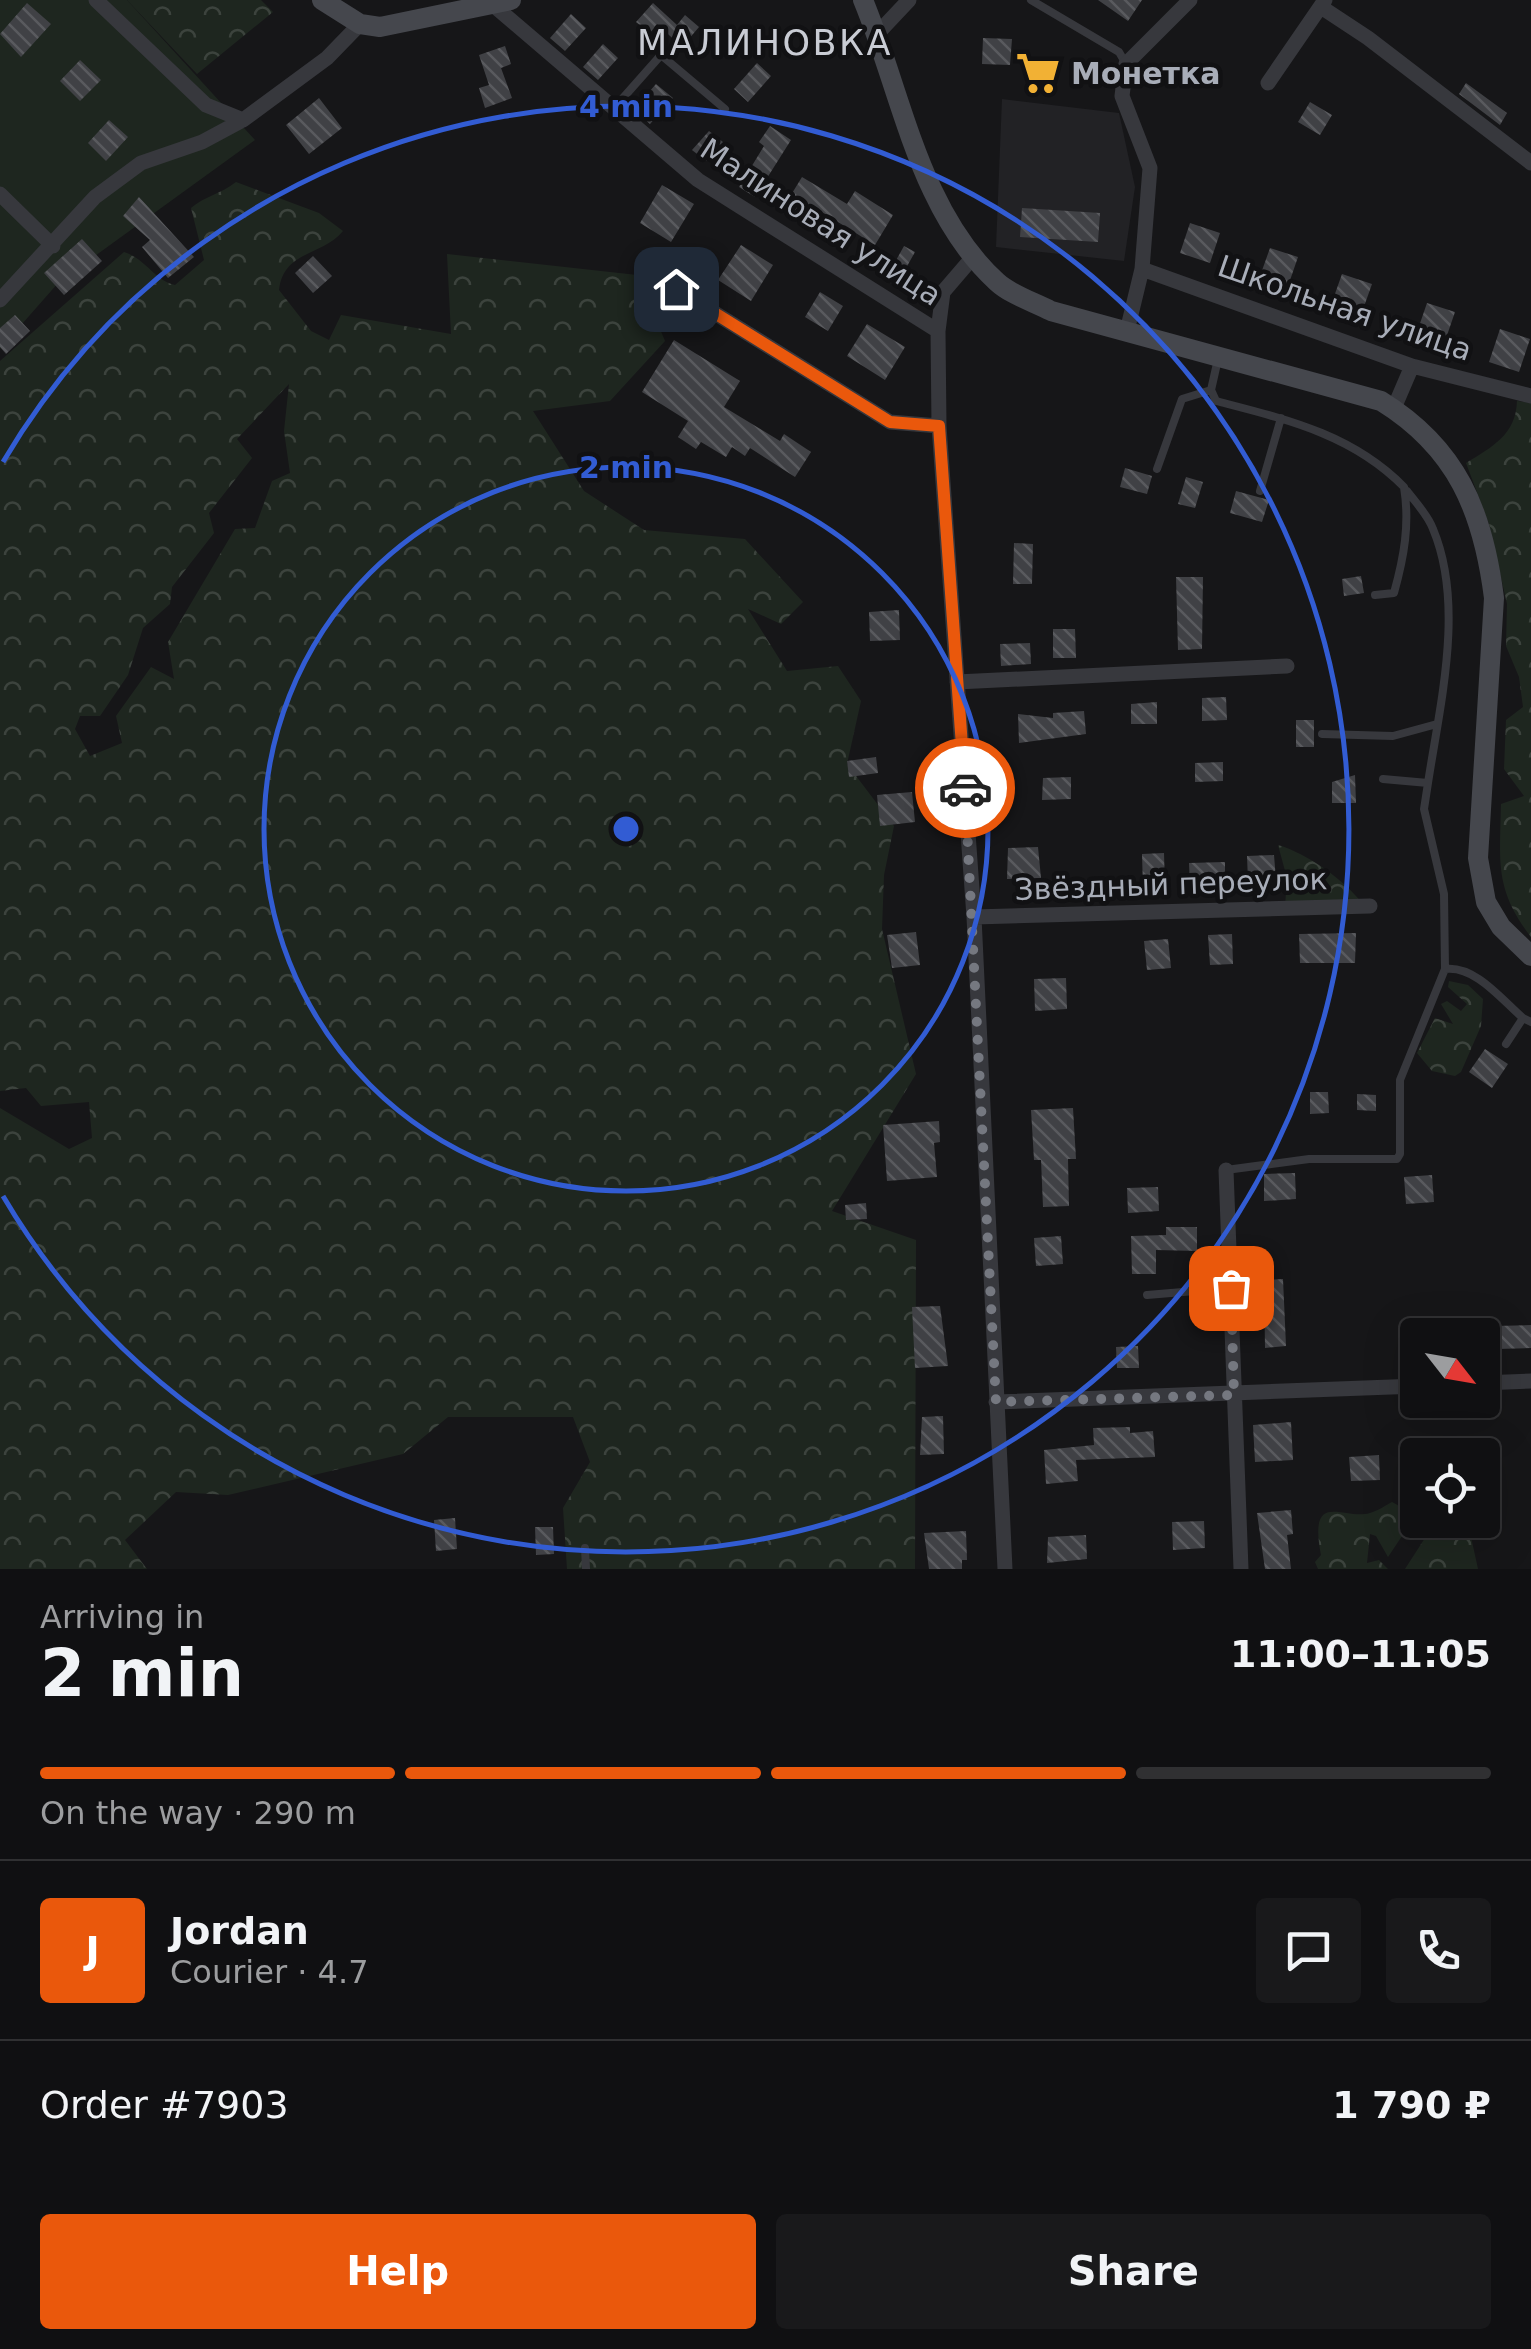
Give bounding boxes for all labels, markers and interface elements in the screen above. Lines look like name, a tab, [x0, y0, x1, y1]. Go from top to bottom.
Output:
district label: МАЛИНОВКА	[637, 23, 893, 63]
supermarket icon: Монетка	[1014, 49, 1062, 97]
place label: Монетка	[1071, 56, 1221, 91]
text: 4 min	[579, 89, 673, 124]
street label: Малиновая улица	[694, 131, 948, 313]
pin	[634, 247, 719, 332]
street label: Школьная улица	[1213, 248, 1477, 368]
icon: home	[649, 262, 704, 317]
text: 2 min	[579, 450, 673, 485]
courier	[915, 738, 1015, 838]
icon: car	[938, 761, 993, 816]
centre of rings	[608, 811, 644, 847]
street label: Звёздный переулок	[1014, 861, 1328, 907]
pin	[1189, 1246, 1274, 1331]
icon: bag	[1204, 1261, 1259, 1316]
north arrow	[1400, 1318, 1500, 1418]
map controls	[1400, 1318, 1500, 1538]
button: locate	[1400, 1438, 1500, 1538]
text: Arriving in	[40, 1598, 204, 1636]
text: 11:00–11:05	[1230, 1632, 1491, 1676]
text: 2 min	[40, 1636, 244, 1711]
text: On the way · 290 m	[40, 1794, 356, 1832]
button: chat	[1256, 1898, 1361, 2003]
button: phone	[1386, 1898, 1491, 2003]
text: Jordan	[170, 1909, 309, 1953]
text: J	[85, 1928, 100, 1972]
text: Courier · 4.7	[170, 1953, 369, 1991]
text: Order #7903	[40, 2083, 289, 2127]
text: 1 790 ₽	[1332, 2083, 1491, 2127]
button: Help	[40, 2214, 756, 2329]
button: Share	[776, 2214, 1491, 2329]

